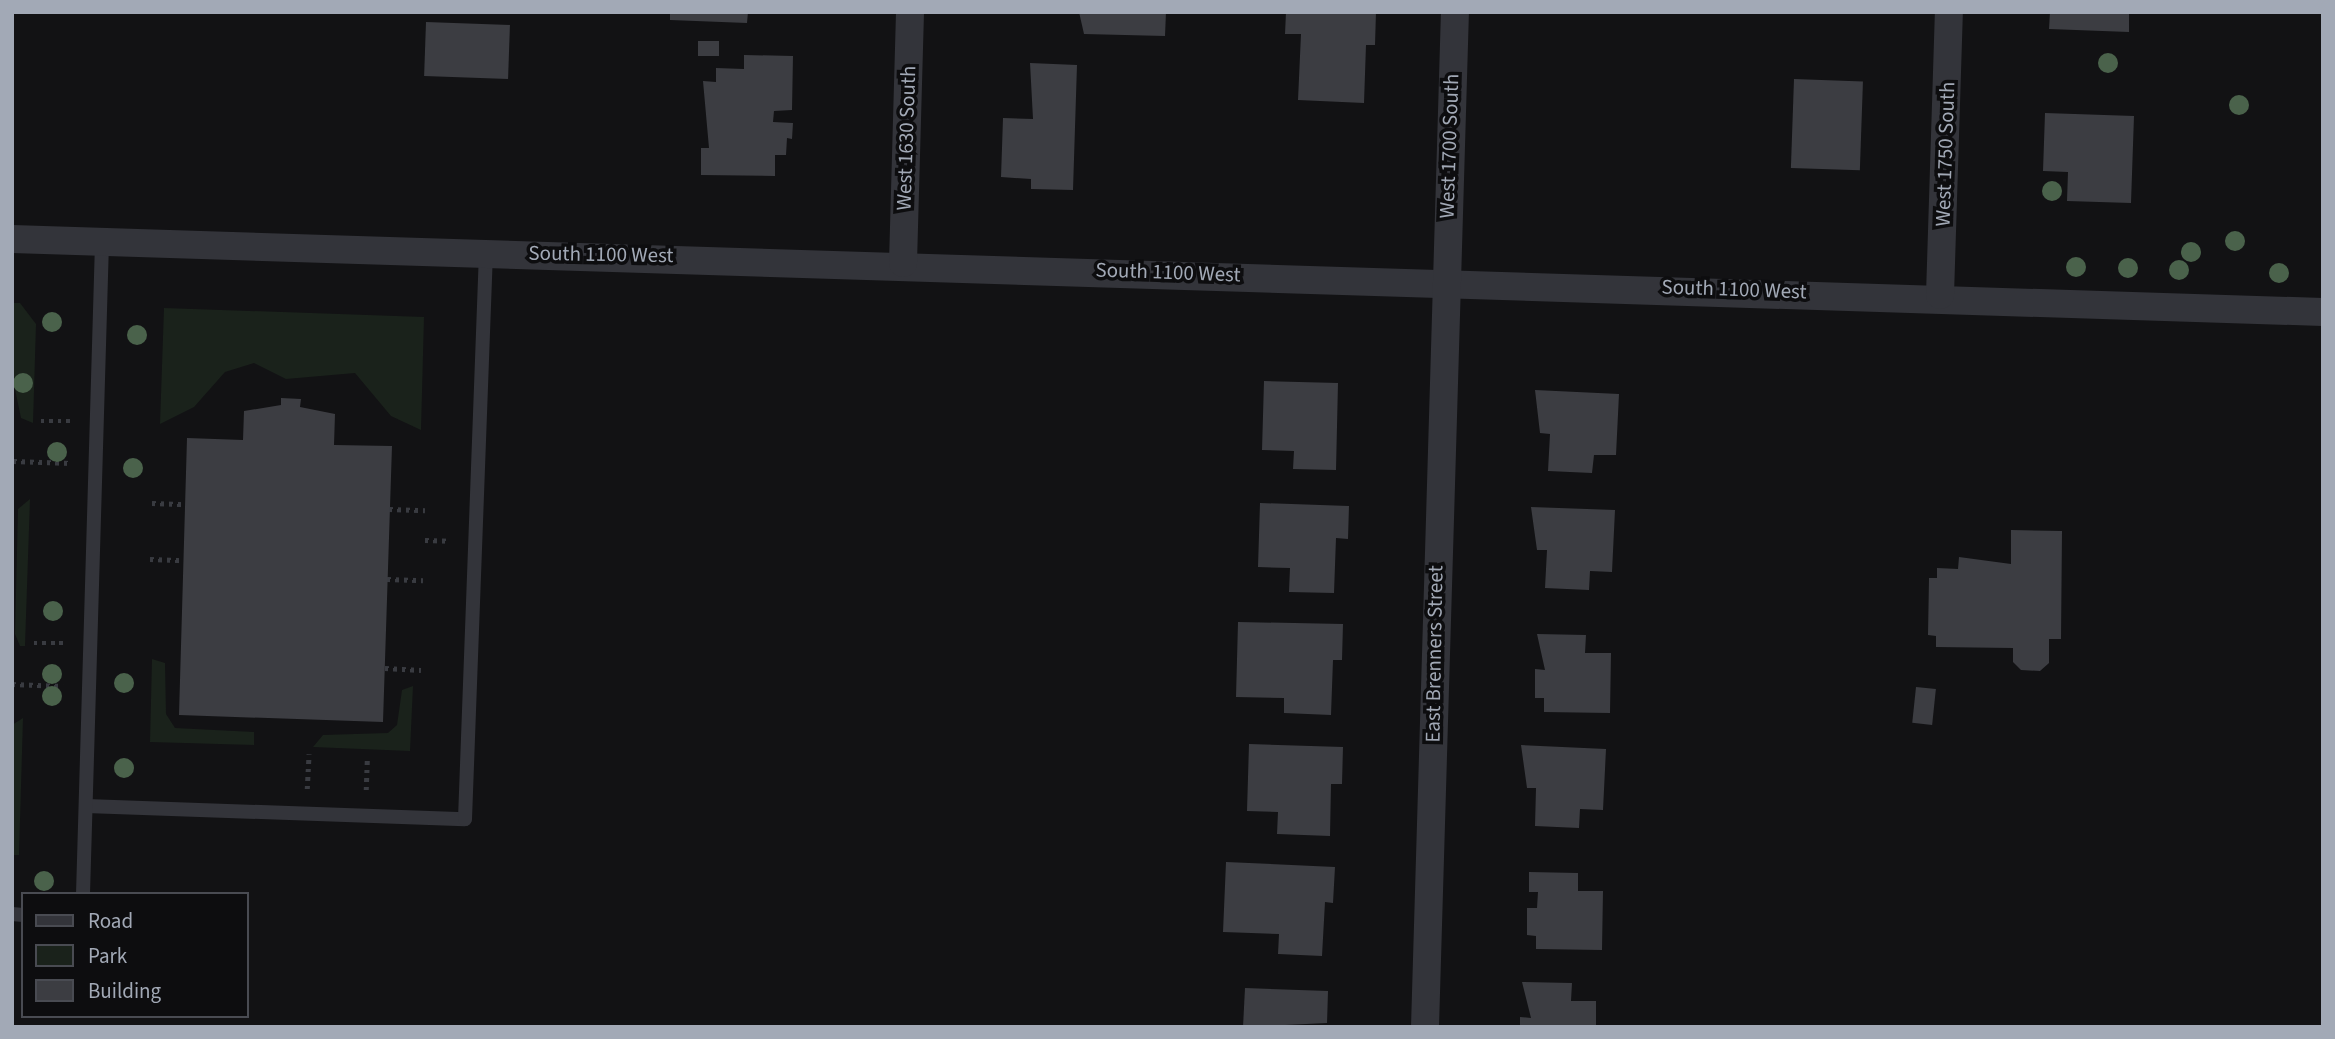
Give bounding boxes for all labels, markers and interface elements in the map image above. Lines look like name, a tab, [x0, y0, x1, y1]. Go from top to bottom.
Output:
street label: West 1630 South	[891, 65, 921, 211]
street label: West 1700 South	[1434, 73, 1464, 219]
street label: West 1750 South	[1930, 81, 1960, 227]
street label: South 1100 West	[528, 240, 674, 268]
street label: South 1100 West	[1095, 257, 1241, 287]
street label: South 1100 West	[1661, 274, 1807, 304]
street label: East Brenners Street	[1420, 565, 1448, 743]
legend	[21, 892, 248, 1018]
text: Road	[88, 906, 133, 936]
text: Park	[88, 941, 127, 971]
text: Building	[88, 976, 161, 1006]

